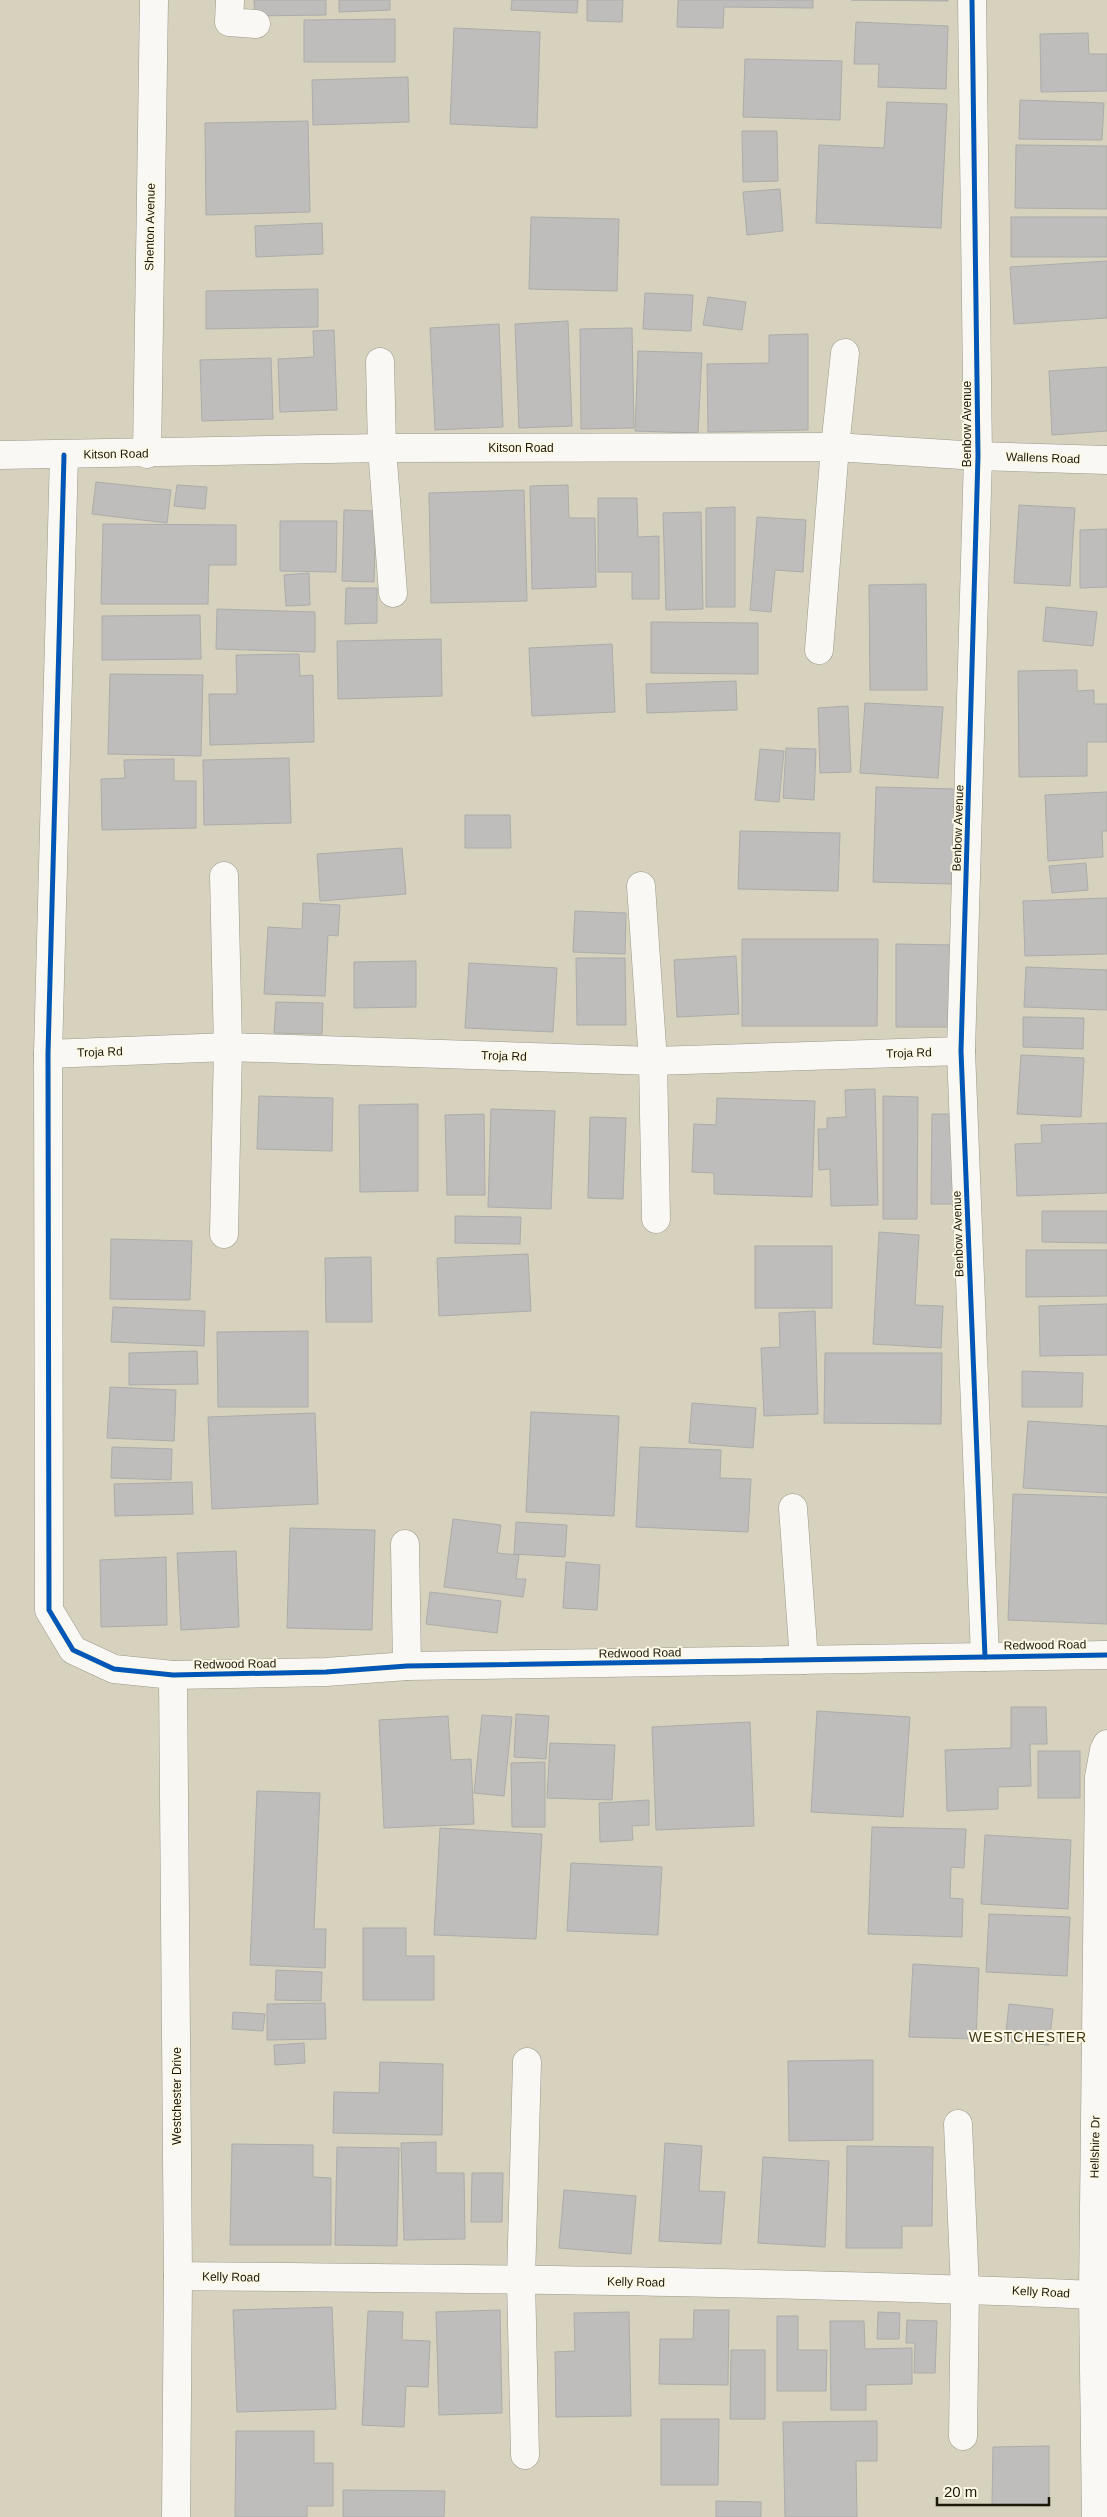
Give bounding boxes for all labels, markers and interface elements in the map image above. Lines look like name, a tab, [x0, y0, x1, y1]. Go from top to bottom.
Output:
street label: Shenton Avenue	[142, 183, 158, 271]
street label: Benbow Avenue	[960, 380, 974, 467]
street label: Kitson Road	[488, 441, 554, 455]
street label: Kitson Road	[83, 446, 149, 462]
street label: Wallens Road	[1006, 450, 1080, 466]
street label: Benbow Avenue	[949, 784, 967, 871]
street label: Troja Rd	[77, 1044, 123, 1060]
street label: Troja Rd	[886, 1045, 932, 1061]
street label: Troja Rd	[481, 1048, 527, 1064]
street label: Benbow Avenue	[949, 1190, 967, 1277]
street label: Redwood Road	[1004, 1637, 1086, 1653]
street label: Redwood Road	[599, 1645, 681, 1661]
street label: Redwood Road	[194, 1656, 276, 1672]
district label: WESTCHESTER	[969, 2029, 1087, 2045]
street label: Westchester Drive	[170, 2047, 184, 2145]
street label: Hellshire Dr	[1087, 2116, 1103, 2178]
street label: Kelly Road	[202, 2269, 260, 2285]
street label: Kelly Road	[607, 2274, 665, 2290]
street label: Kelly Road	[1012, 2283, 1070, 2301]
scale bar	[937, 2474, 1050, 2506]
text: 20 m	[944, 2483, 977, 2500]

